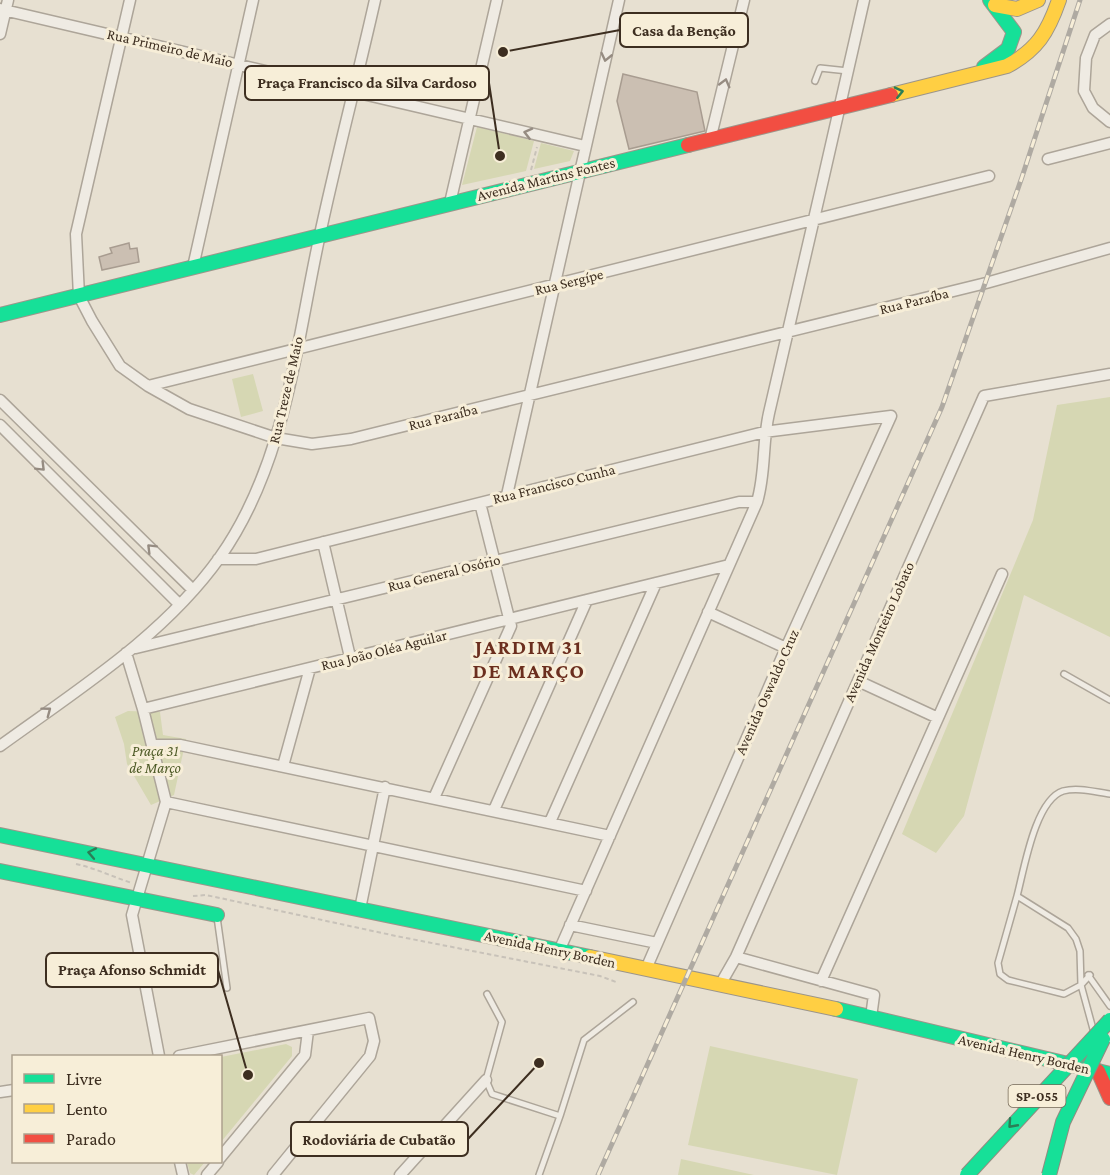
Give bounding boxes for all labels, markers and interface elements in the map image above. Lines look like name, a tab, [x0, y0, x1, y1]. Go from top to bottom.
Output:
callout: Casa da Benção	[620, 13, 748, 47]
text: Casa da Benção	[632, 22, 736, 39]
street label: Rua Primeiro de Maio	[106, 26, 234, 70]
one-way arrow	[600, 52, 613, 62]
callout: Praça Francisco da Silva Cardoso	[245, 66, 489, 100]
text: Praça Francisco da Silva Cardoso	[257, 74, 477, 91]
one-way arrow	[718, 78, 730, 89]
one-way arrow	[894, 86, 904, 99]
one-way arrow	[523, 127, 533, 140]
street label: Avenida Martins Fontes	[475, 154, 617, 204]
street label: Rua Sergípe	[533, 266, 606, 299]
street label: Rua Paraíba	[878, 285, 950, 317]
street label: Rua Treze de Maio	[266, 335, 306, 445]
street label: Rua Paraíba	[407, 401, 479, 433]
one-way arrow	[34, 459, 45, 470]
street label: Rua Francisco Cunha	[491, 461, 617, 507]
one-way arrow	[147, 544, 157, 555]
street label: Rua General Osório	[386, 551, 502, 595]
street label: Avenida Monteiro Lobato	[841, 559, 917, 705]
street label: Rua João Oléa Aguilar	[319, 626, 449, 674]
street label: Avenida Oswaldo Cruz	[732, 627, 802, 757]
district label: JARDIM 31 DE MARÇO	[473, 635, 585, 683]
one-way arrow	[41, 707, 52, 718]
park label: Praça 31 de Março	[129, 743, 181, 777]
one-way arrow	[88, 847, 98, 860]
street label: Avenida Henry Borden	[483, 927, 617, 972]
callout: Praça Afonso Schmidt	[46, 953, 218, 987]
text: Praça Afonso Schmidt	[58, 961, 206, 978]
street label: Avenida Henry Borden	[957, 1031, 1091, 1078]
legend	[12, 1055, 222, 1163]
text: Livre	[66, 1069, 102, 1089]
road number: SP-055	[1008, 1085, 1066, 1107]
text: Lento	[66, 1099, 107, 1119]
one-way arrow	[1008, 1117, 1019, 1128]
callout: Rodoviária de Cubatão	[291, 1122, 468, 1156]
text: Parado	[66, 1129, 116, 1149]
text: Rodoviária de Cubatão	[302, 1131, 456, 1148]

